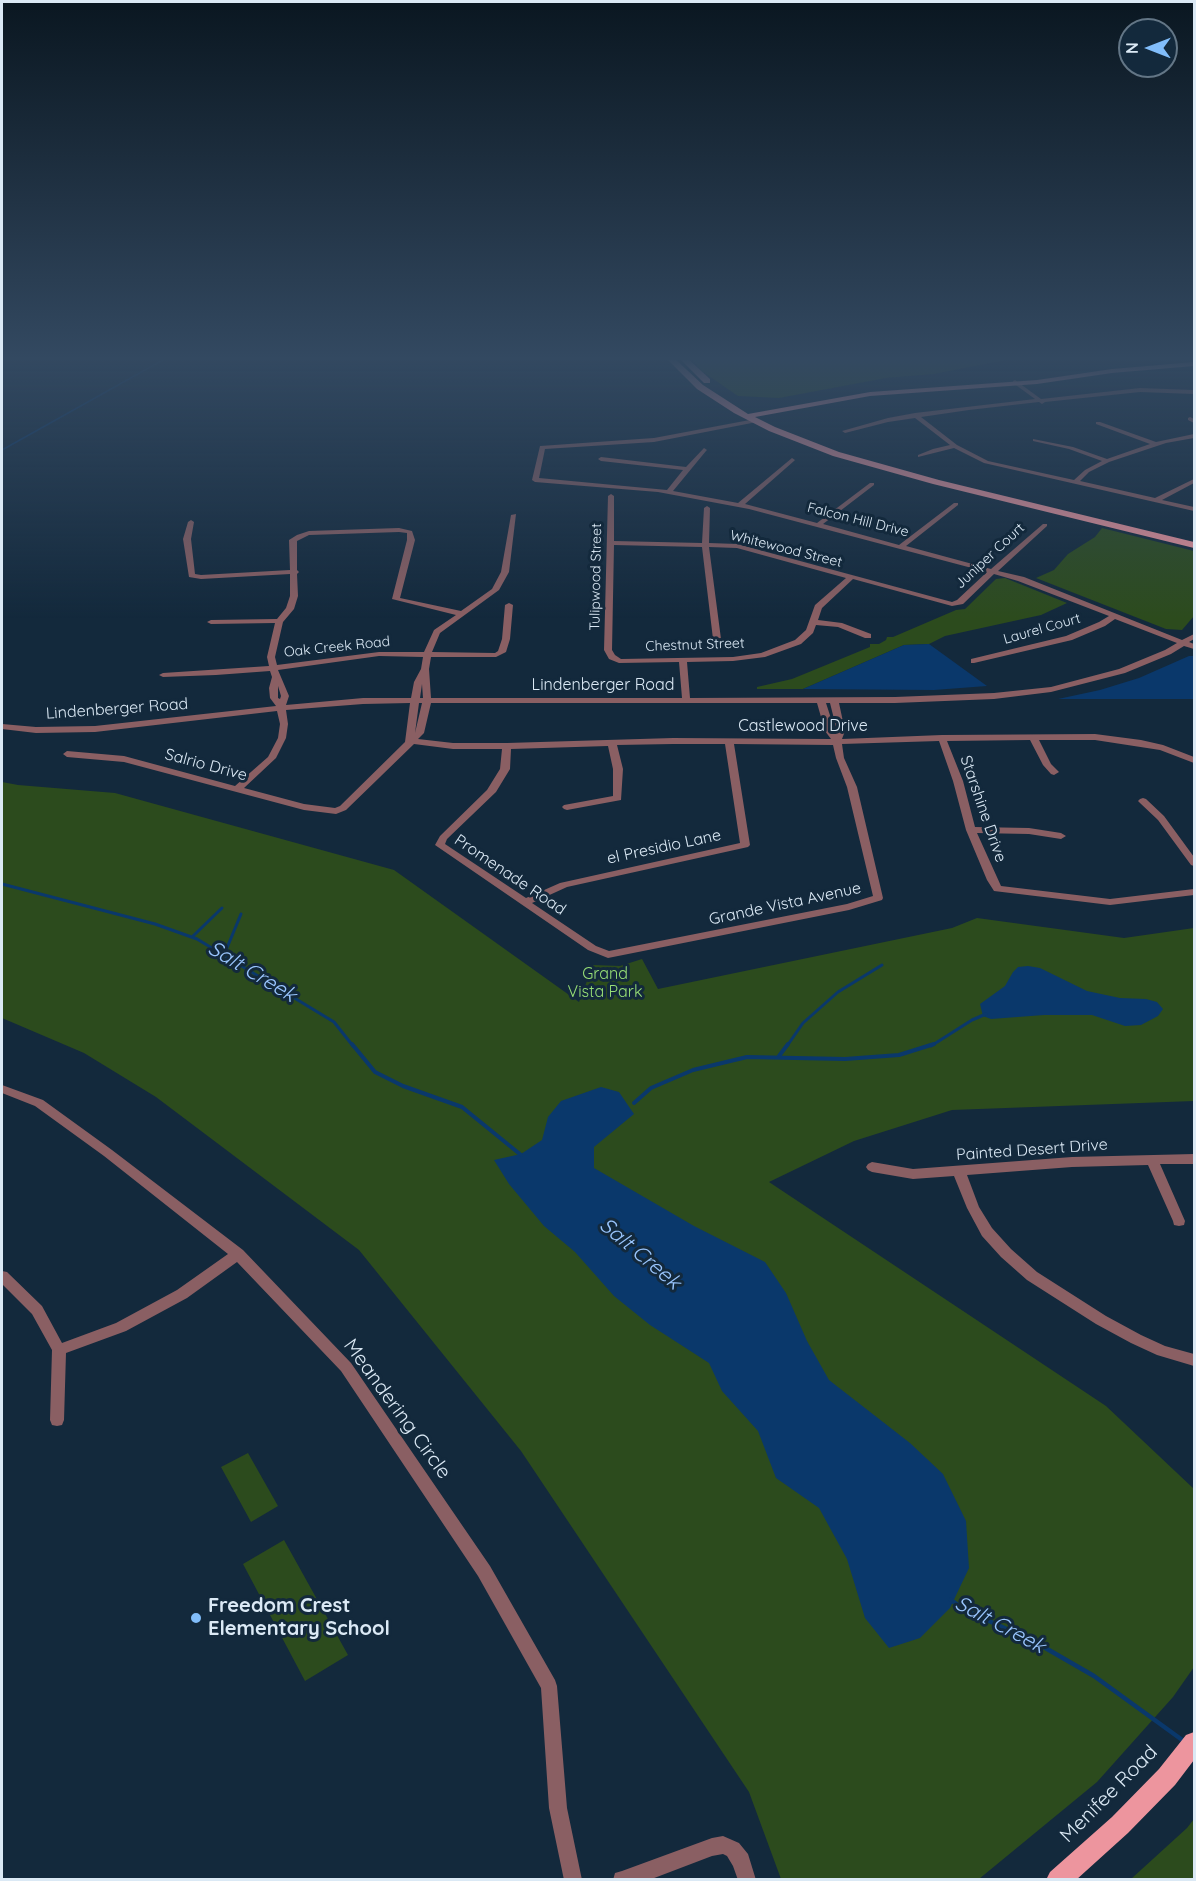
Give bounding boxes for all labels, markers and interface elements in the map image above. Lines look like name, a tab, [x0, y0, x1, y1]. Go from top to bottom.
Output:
north arrow	[1118, 18, 1178, 78]
text: N	[1122, 42, 1142, 54]
street label: Falcon Hill Drive	[806, 499, 910, 541]
street label: Juniper Court	[952, 520, 1028, 592]
street label: Tulipwood Street	[587, 523, 605, 631]
street label: Whitewood Street	[728, 527, 844, 571]
street label: Laurel Court	[1001, 610, 1083, 648]
street label: Oak Creek Road	[283, 633, 391, 661]
street label: Chestnut Street	[645, 635, 745, 655]
street label: Lindenberger Road	[532, 675, 674, 695]
street label: Lindenberger Road	[45, 694, 189, 724]
street label: Castlewood Drive	[738, 716, 868, 736]
street label: Salrio Drive	[163, 745, 249, 785]
street label: Starshine Drive	[956, 753, 1010, 865]
street label: el Presidio Lane	[605, 826, 723, 868]
street label: Promenade Road	[451, 831, 569, 919]
street label: Grande Vista Avenue	[707, 879, 863, 929]
water label: Salt Creek	[203, 936, 301, 1008]
park label: Grand Vista Park	[568, 964, 642, 1002]
street label: Painted Desert Drive	[956, 1135, 1108, 1165]
water label: Salt Creek	[594, 1213, 686, 1295]
street label: Meandering Circle	[338, 1334, 456, 1484]
water label: Salt Creek	[951, 1591, 1049, 1659]
place label: Freedom Crest Elementary School	[208, 1594, 390, 1641]
marker: Freedom Crest Elementary School	[189, 1611, 203, 1625]
street label: Menifee Road	[1055, 1740, 1163, 1848]

